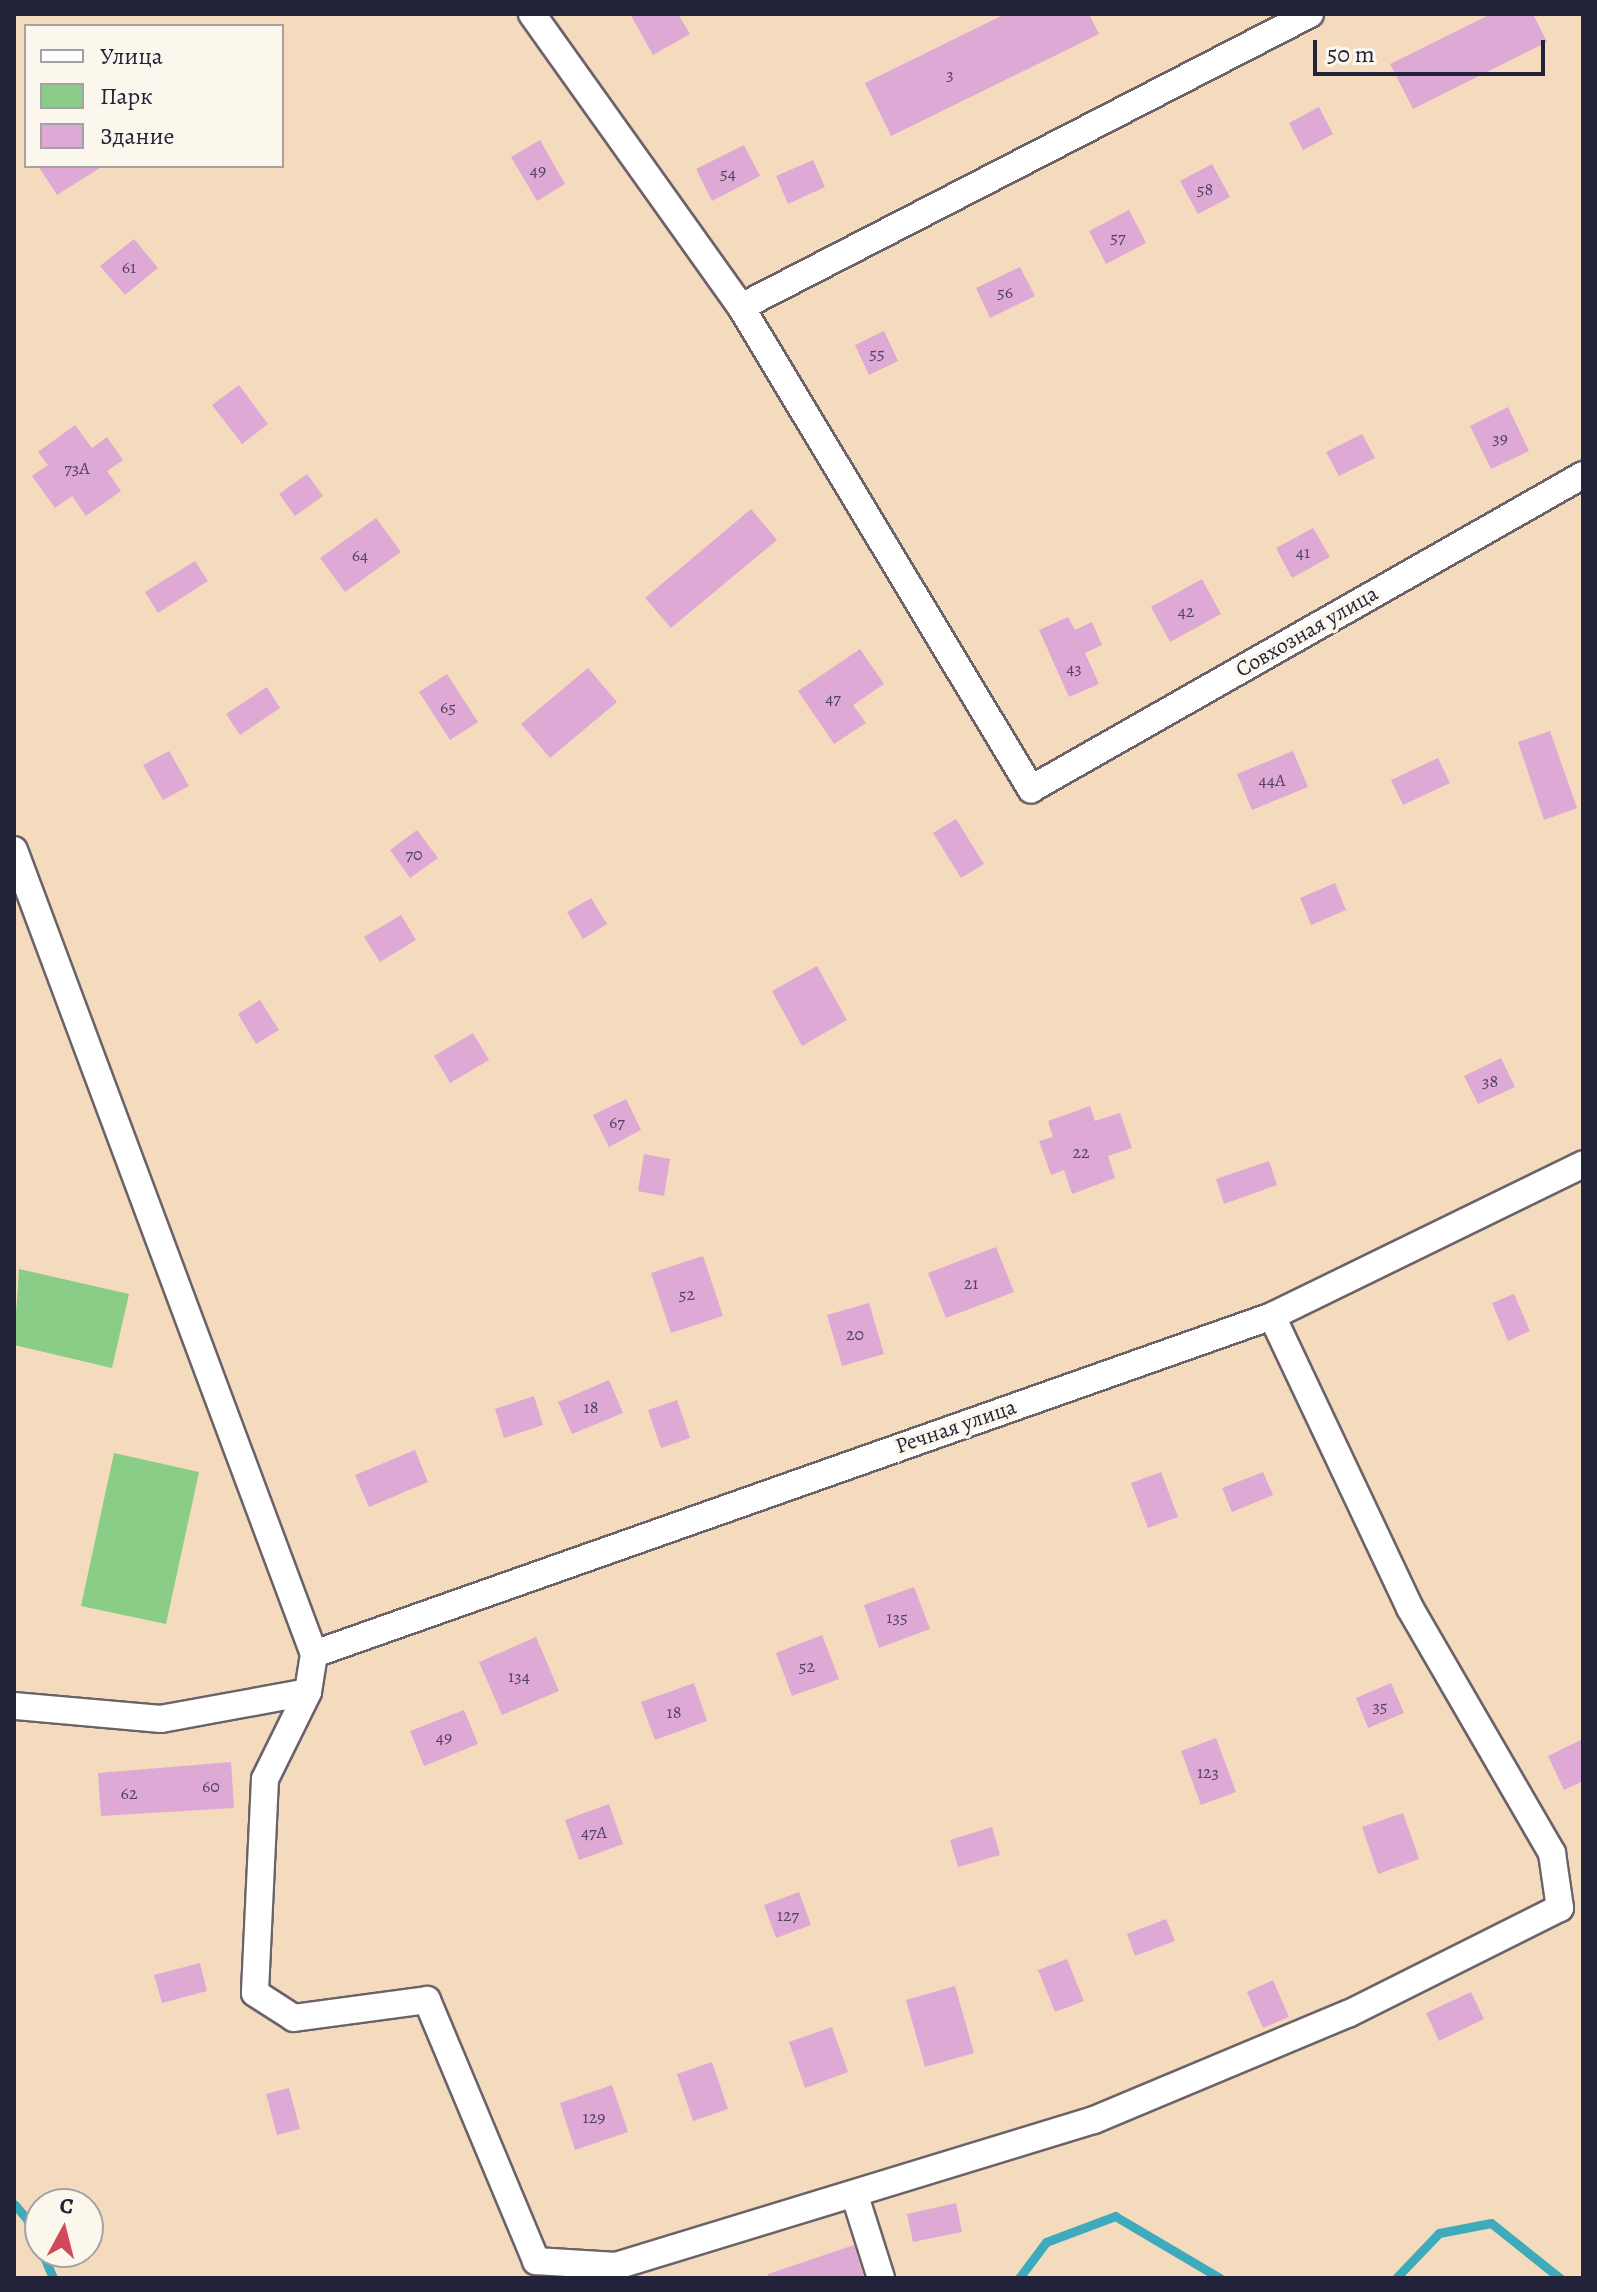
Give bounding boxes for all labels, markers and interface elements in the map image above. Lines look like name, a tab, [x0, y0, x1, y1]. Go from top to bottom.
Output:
legend	[24, 24, 284, 168]
scale bar	[1317, 24, 1549, 74]
text: 50 m	[1327, 38, 1375, 70]
text: Улица	[100, 40, 163, 72]
house number: 3	[946, 63, 954, 85]
text: Парк	[100, 80, 153, 112]
text: Здание	[100, 120, 175, 152]
house number: 49	[530, 159, 546, 181]
house number: 54	[720, 162, 736, 184]
house number: 58	[1197, 178, 1213, 200]
house number: 57	[1110, 226, 1126, 248]
house number: 61	[122, 256, 136, 278]
house number: 56	[997, 281, 1013, 303]
house number: 55	[869, 342, 885, 364]
house number: 39	[1492, 427, 1508, 449]
house number: 73А	[64, 457, 90, 479]
house number: 41	[1296, 541, 1310, 563]
house number: 64	[352, 544, 368, 566]
street label: Совхозная улица	[1231, 581, 1383, 683]
house number: 42	[1178, 600, 1194, 622]
house number: 43	[1066, 657, 1082, 679]
house number: 47	[825, 687, 841, 709]
house number: 65	[440, 696, 456, 718]
house number: 44А	[1259, 769, 1285, 791]
house number: 70	[405, 843, 423, 865]
house number: 38	[1482, 1070, 1498, 1092]
house number: 67	[609, 1111, 625, 1133]
house number: 22	[1072, 1141, 1090, 1163]
house number: 21	[964, 1272, 978, 1294]
house number: 52	[679, 1283, 695, 1305]
house number: 20	[846, 1323, 864, 1345]
street label: Речная улица	[892, 1394, 1020, 1460]
house number: 18	[584, 1396, 598, 1418]
house number: 135	[886, 1606, 908, 1628]
house number: 52	[799, 1655, 815, 1677]
house number: 134	[508, 1665, 530, 1687]
house number: 35	[1372, 1695, 1388, 1717]
house number: 18	[667, 1701, 681, 1723]
house number: 49	[436, 1726, 452, 1748]
house number: 123	[1197, 1761, 1219, 1783]
house number: 60	[202, 1775, 220, 1797]
house number: 62	[121, 1782, 137, 1804]
house number: 47А	[581, 1821, 607, 1843]
house number: 127	[777, 1904, 799, 1926]
house number: 129	[583, 2106, 605, 2128]
north arrow	[24, 2188, 104, 2268]
text: С	[58, 2190, 75, 2222]

